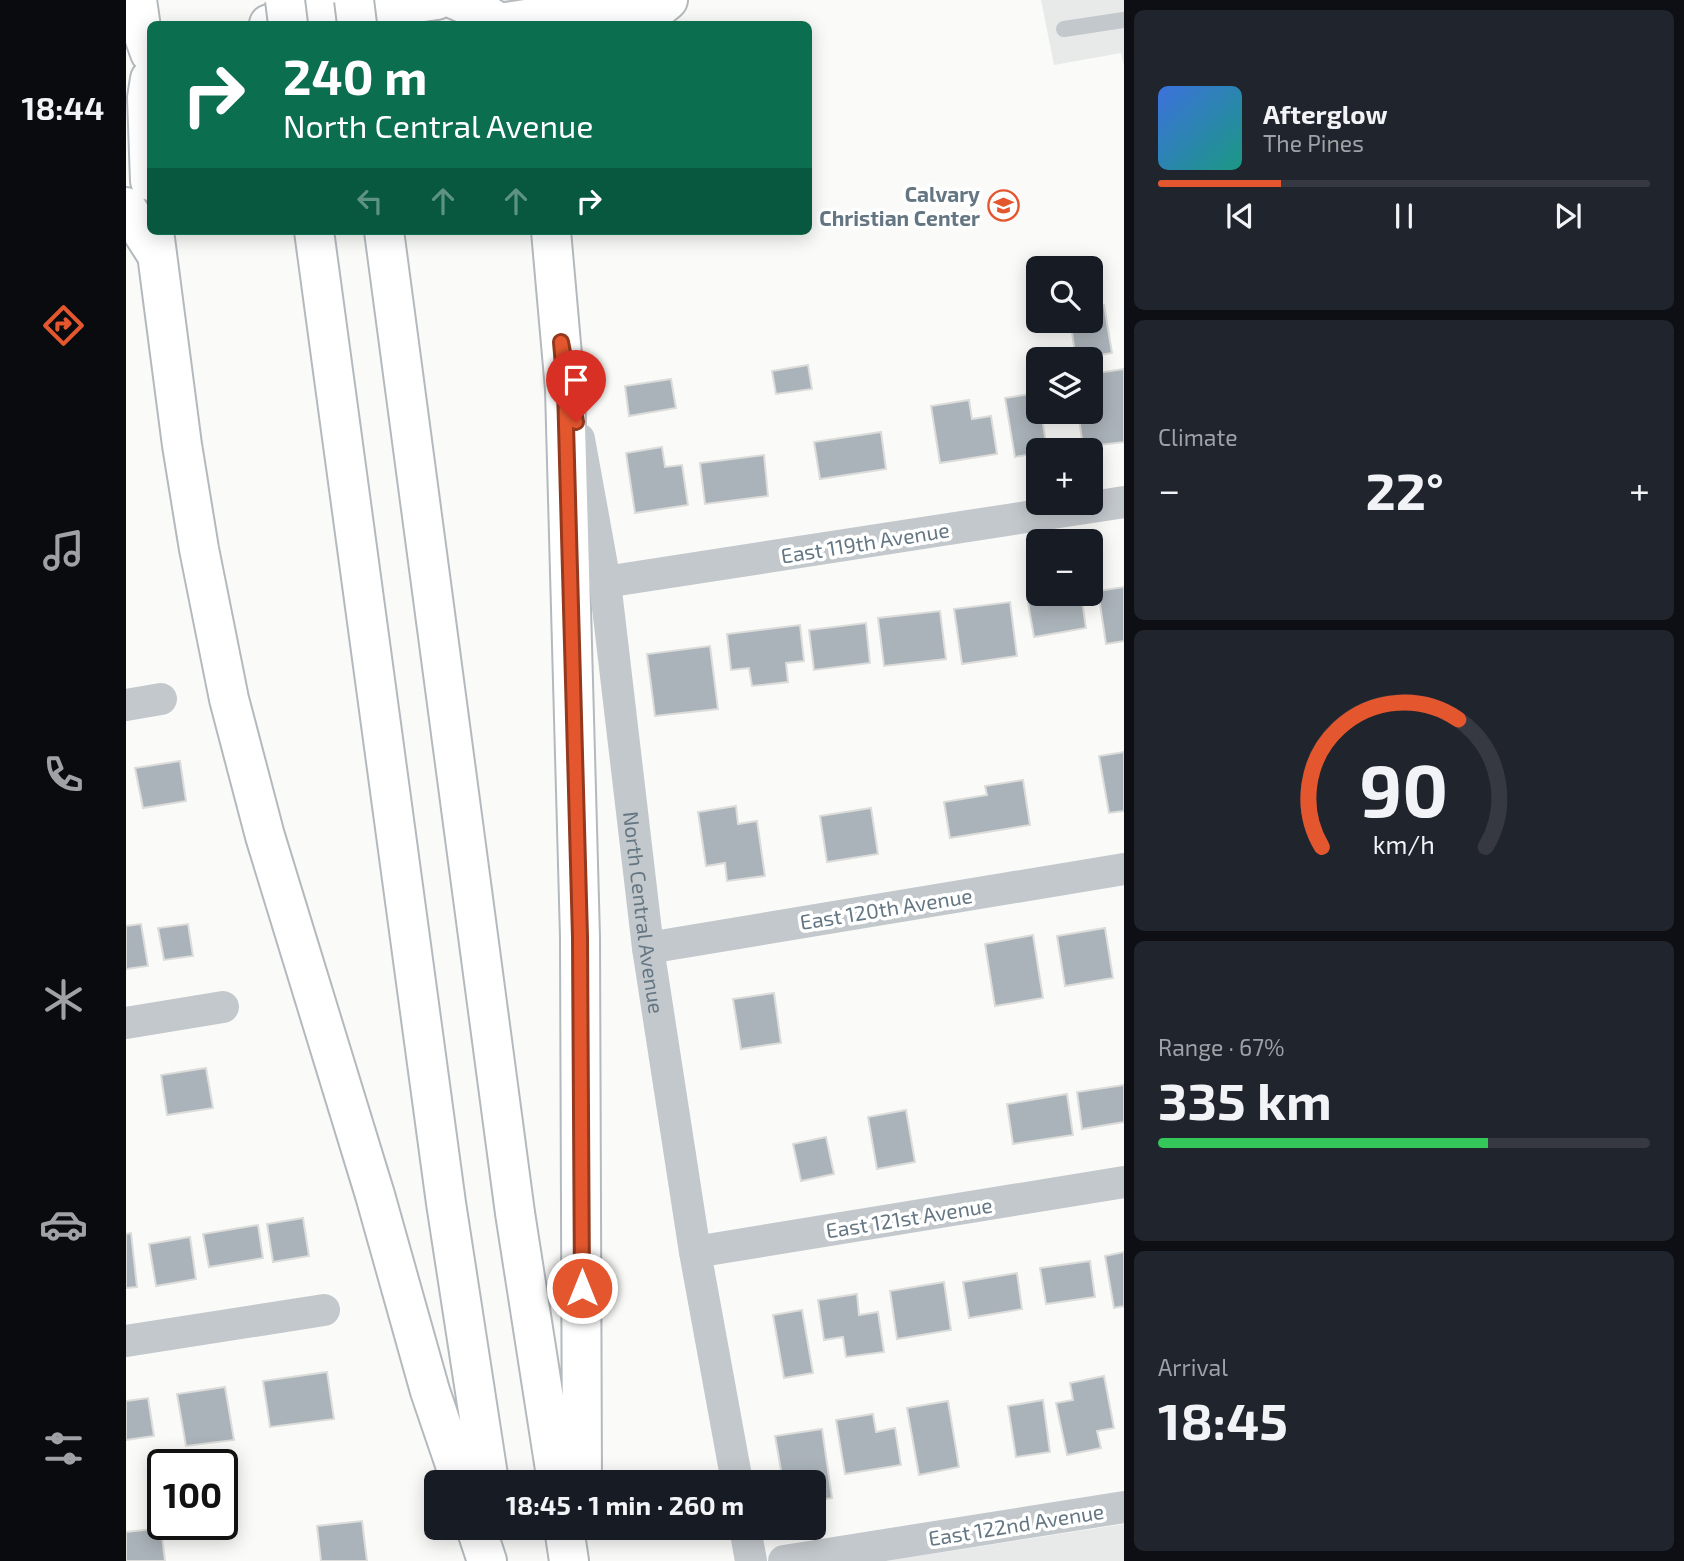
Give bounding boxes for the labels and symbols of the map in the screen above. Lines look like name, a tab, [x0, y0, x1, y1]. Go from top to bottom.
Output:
place label: Calvary Christian Center	[819, 181, 980, 230]
school or university icon: Calvary Christian Center	[986, 188, 1020, 222]
pin	[546, 350, 606, 422]
street label: East 119th Avenue	[779, 516, 951, 568]
street label: North Central Avenue	[620, 810, 670, 1015]
street label: East 120th Avenue	[798, 882, 974, 934]
street label: East 121st Avenue	[824, 1191, 994, 1243]
position arrow	[545, 1251, 619, 1325]
speed limit sign: 100	[147, 1449, 238, 1540]
street label: East 122nd Avenue	[926, 1498, 1106, 1550]

